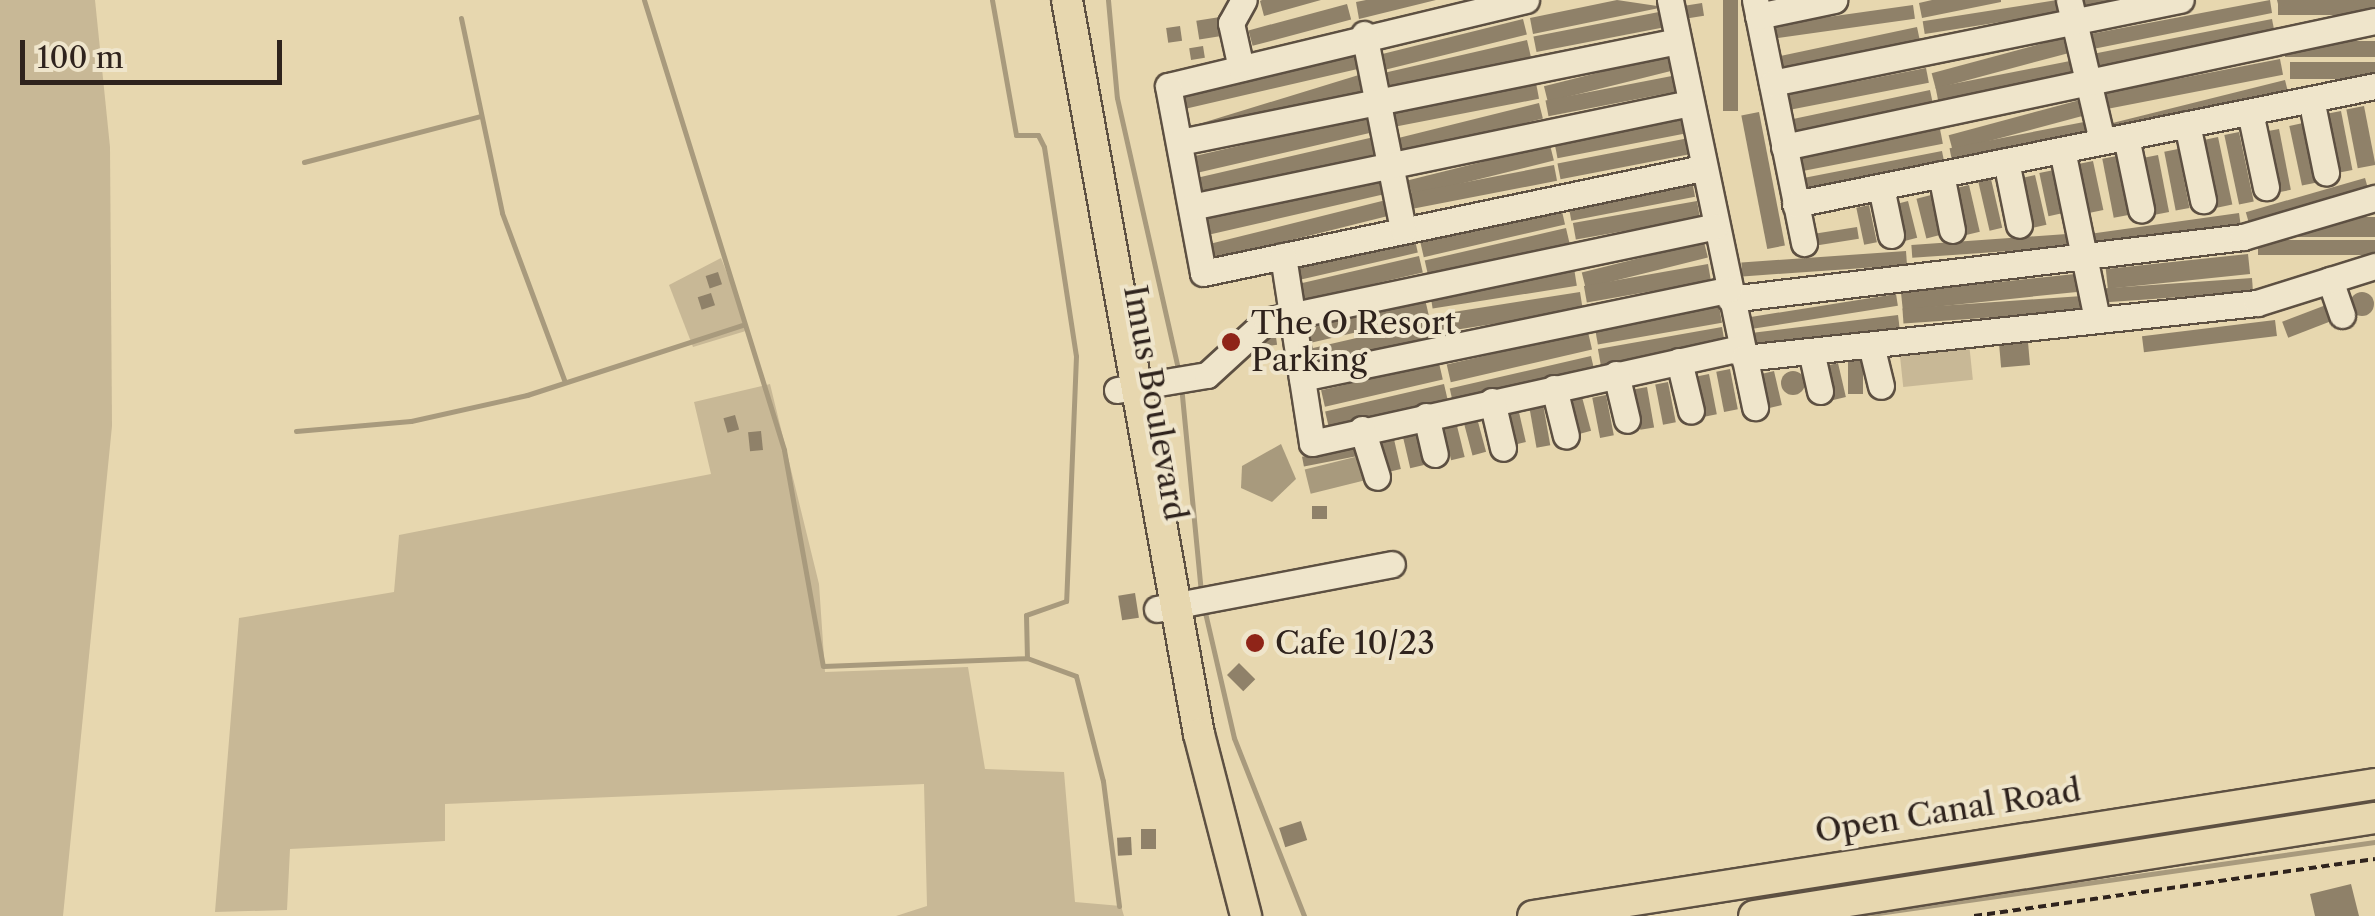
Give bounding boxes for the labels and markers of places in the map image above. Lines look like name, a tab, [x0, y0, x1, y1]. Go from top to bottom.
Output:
place label: The O Resort Parking	[1251, 305, 1456, 380]
marker: The O Resort Parking	[1220, 331, 1242, 353]
place label: Cafe 10/23	[1275, 624, 1435, 662]
marker: Cafe 10/23	[1244, 632, 1266, 654]

